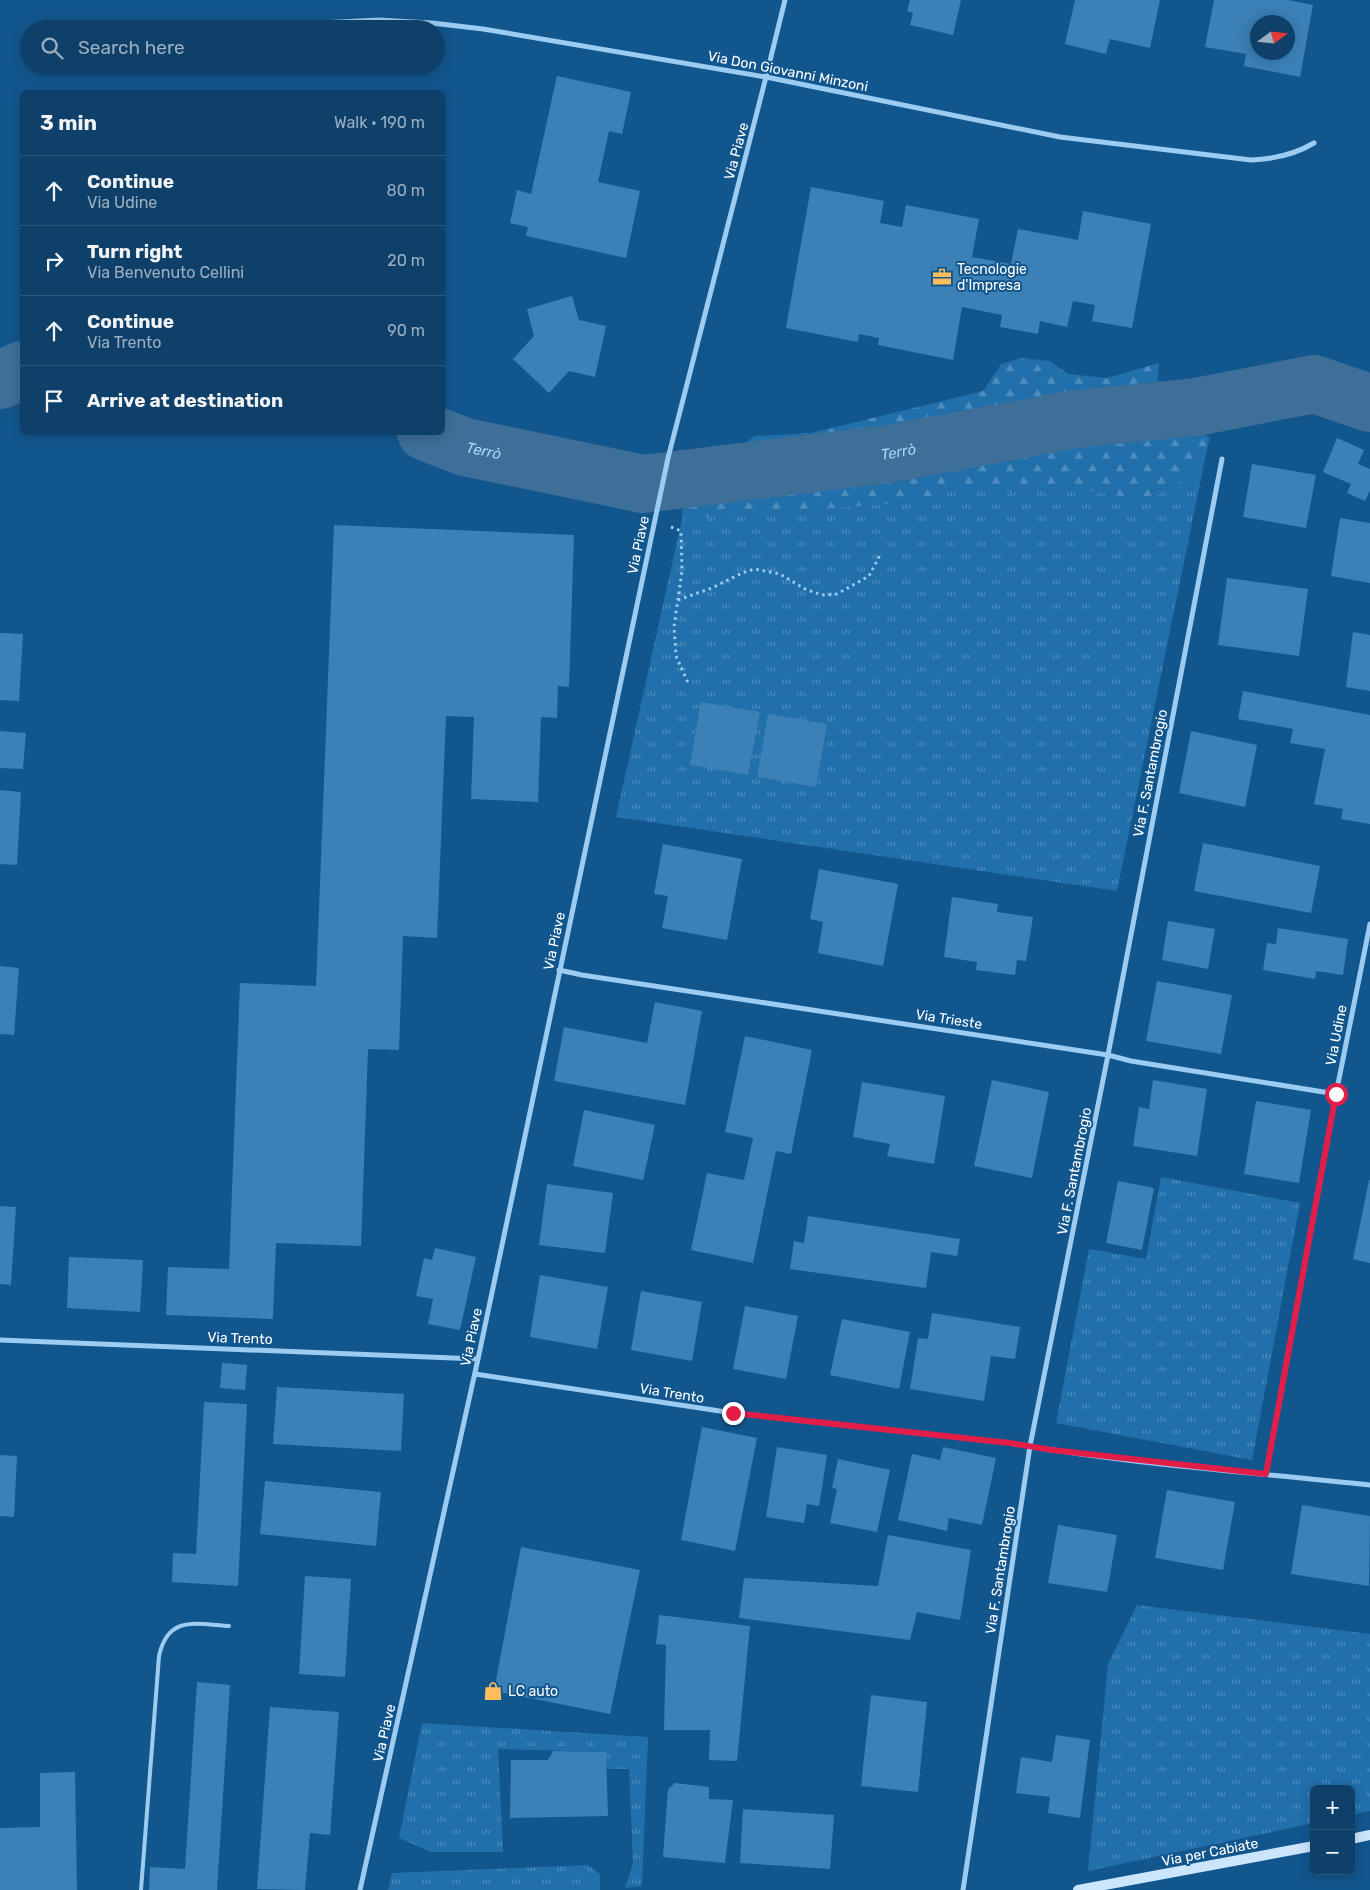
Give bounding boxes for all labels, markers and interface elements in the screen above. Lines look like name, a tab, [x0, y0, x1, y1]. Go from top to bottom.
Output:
north arrow	[1250, 15, 1295, 60]
search box	[20, 20, 445, 75]
icon: search	[38, 34, 66, 62]
text: Search here	[78, 36, 185, 59]
street label: Via Don Giovanni Minzoni	[706, 48, 869, 95]
text: 3 min	[40, 110, 97, 135]
text: Walk · 190 m	[334, 113, 425, 132]
street label: Via Piave	[721, 120, 752, 182]
text: Continue	[87, 170, 174, 193]
icon: ahead	[40, 177, 68, 205]
text: 80 m	[387, 181, 425, 200]
text: Via Udine	[87, 193, 157, 212]
text: Turn right	[87, 240, 182, 263]
icon: right	[40, 247, 68, 275]
text: 20 m	[387, 251, 425, 270]
place label: Tecnologie d'Impresa	[957, 261, 1027, 294]
text: Via Benvenuto Cellini	[87, 263, 244, 282]
office icon: Tecnologie d'Impresa	[931, 266, 953, 288]
text: Continue	[87, 310, 174, 333]
icon: ahead	[40, 317, 68, 345]
text: 90 m	[387, 321, 425, 340]
text: Via Trento	[87, 333, 162, 352]
icon: arrive	[40, 387, 68, 415]
text: Arrive at destination	[87, 389, 283, 412]
water label: Terrò	[465, 438, 503, 463]
water label: Terrò	[880, 440, 918, 464]
street label: Via Piave	[624, 514, 653, 576]
street label: Via F. Santambrogio	[1130, 708, 1171, 838]
street label: Via Piave	[540, 910, 569, 972]
street label: Via Udine	[1322, 1003, 1351, 1067]
street label: Via Trieste	[914, 1006, 984, 1033]
route start	[1325, 1083, 1348, 1106]
street label: Via F. Santambrogio	[1054, 1106, 1095, 1236]
street label: Via Piave	[457, 1306, 486, 1368]
street label: Via Trento	[207, 1329, 273, 1348]
street label: Via Trento	[638, 1380, 705, 1407]
route end	[722, 1402, 745, 1425]
street label: Via F. Santambrogio	[982, 1505, 1019, 1635]
shop icon: LC auto	[482, 1680, 504, 1702]
place label: LC auto	[508, 1683, 558, 1700]
street label: Via Piave	[370, 1702, 399, 1764]
map controls	[1310, 1785, 1355, 1875]
button: +	[1310, 1785, 1355, 1830]
button: −	[1310, 1830, 1355, 1875]
street label: Via per Cabiate	[1160, 1835, 1260, 1870]

